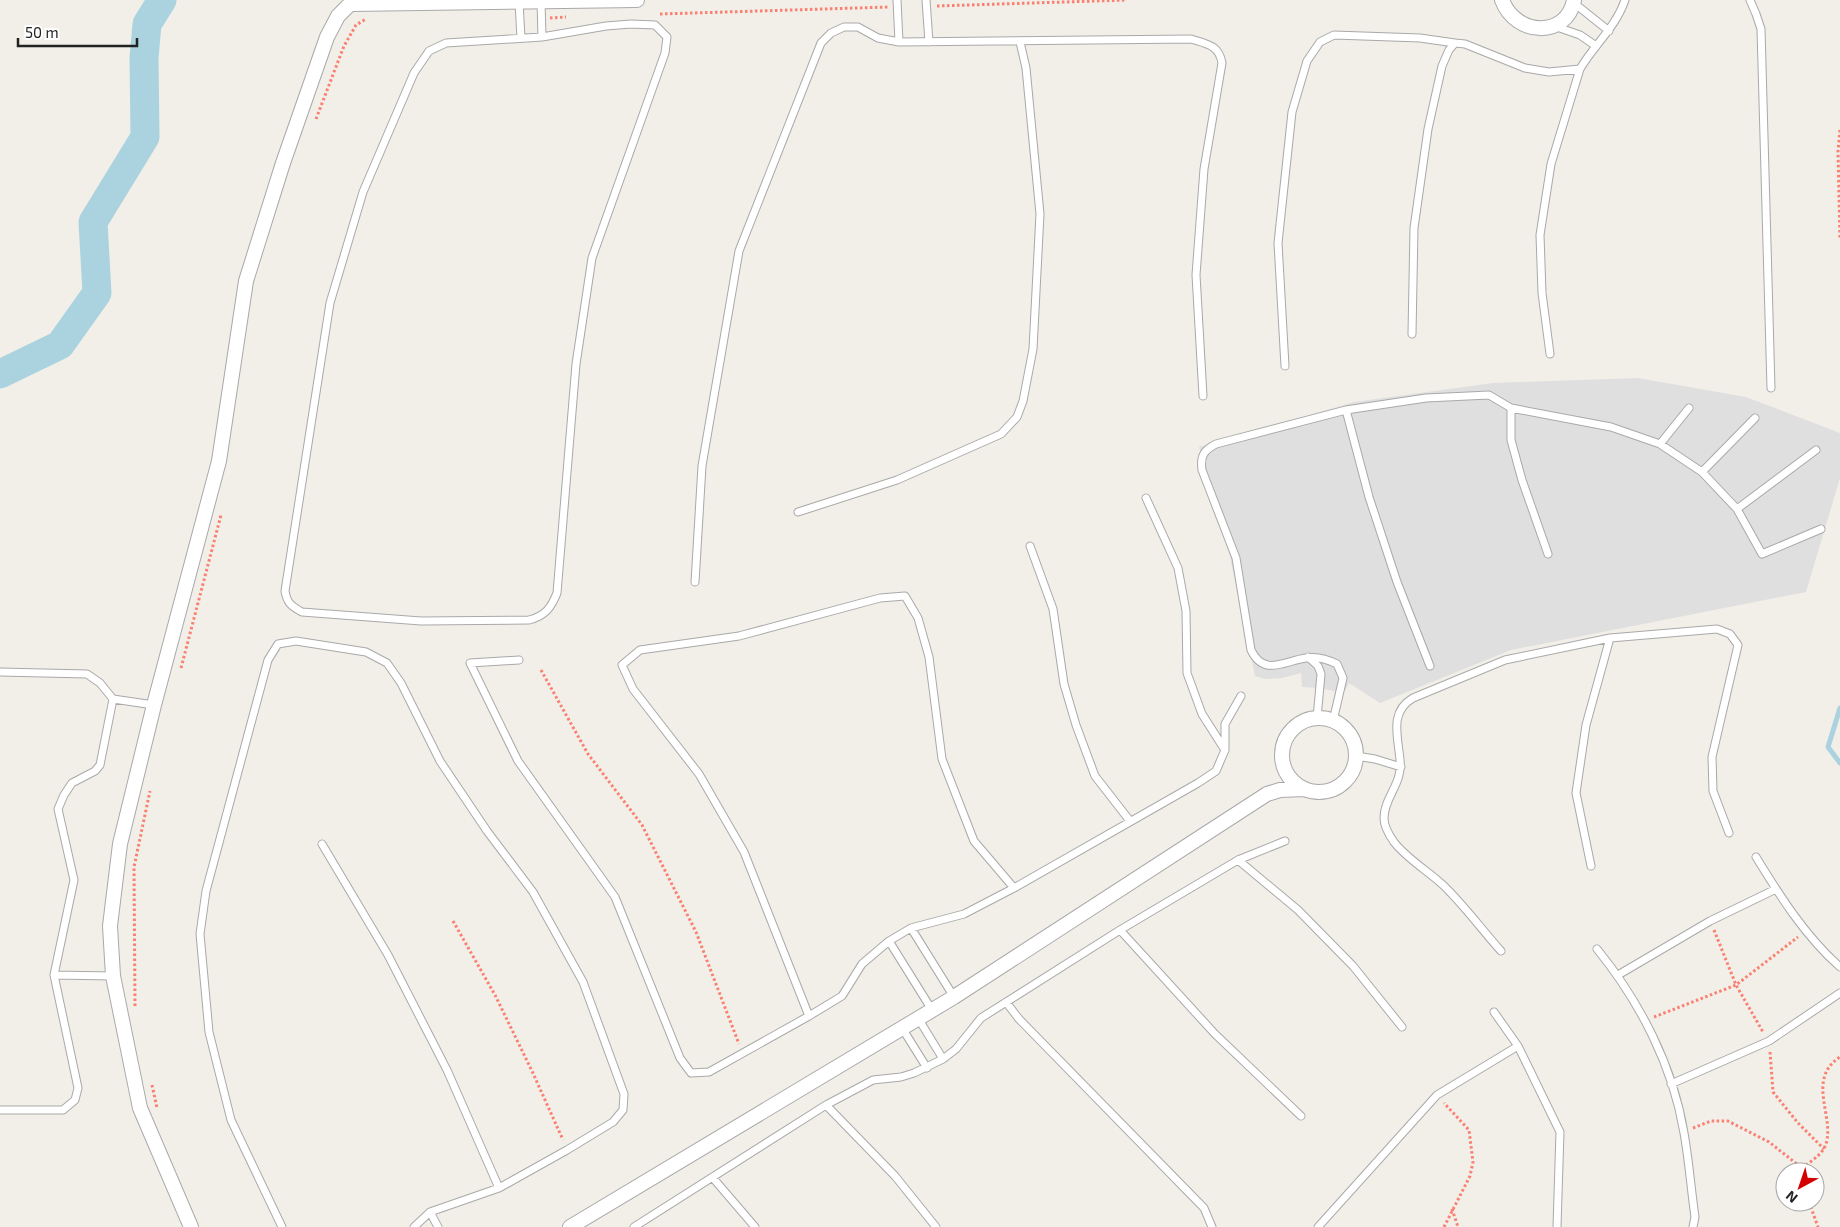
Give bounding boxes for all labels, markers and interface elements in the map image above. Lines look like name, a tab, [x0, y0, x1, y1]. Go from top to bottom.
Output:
scale bar	[18, 15, 136, 47]
text: 50 m	[25, 23, 59, 41]
north arrow	[1775, 1162, 1825, 1212]
text: N	[1782, 1188, 1801, 1207]

